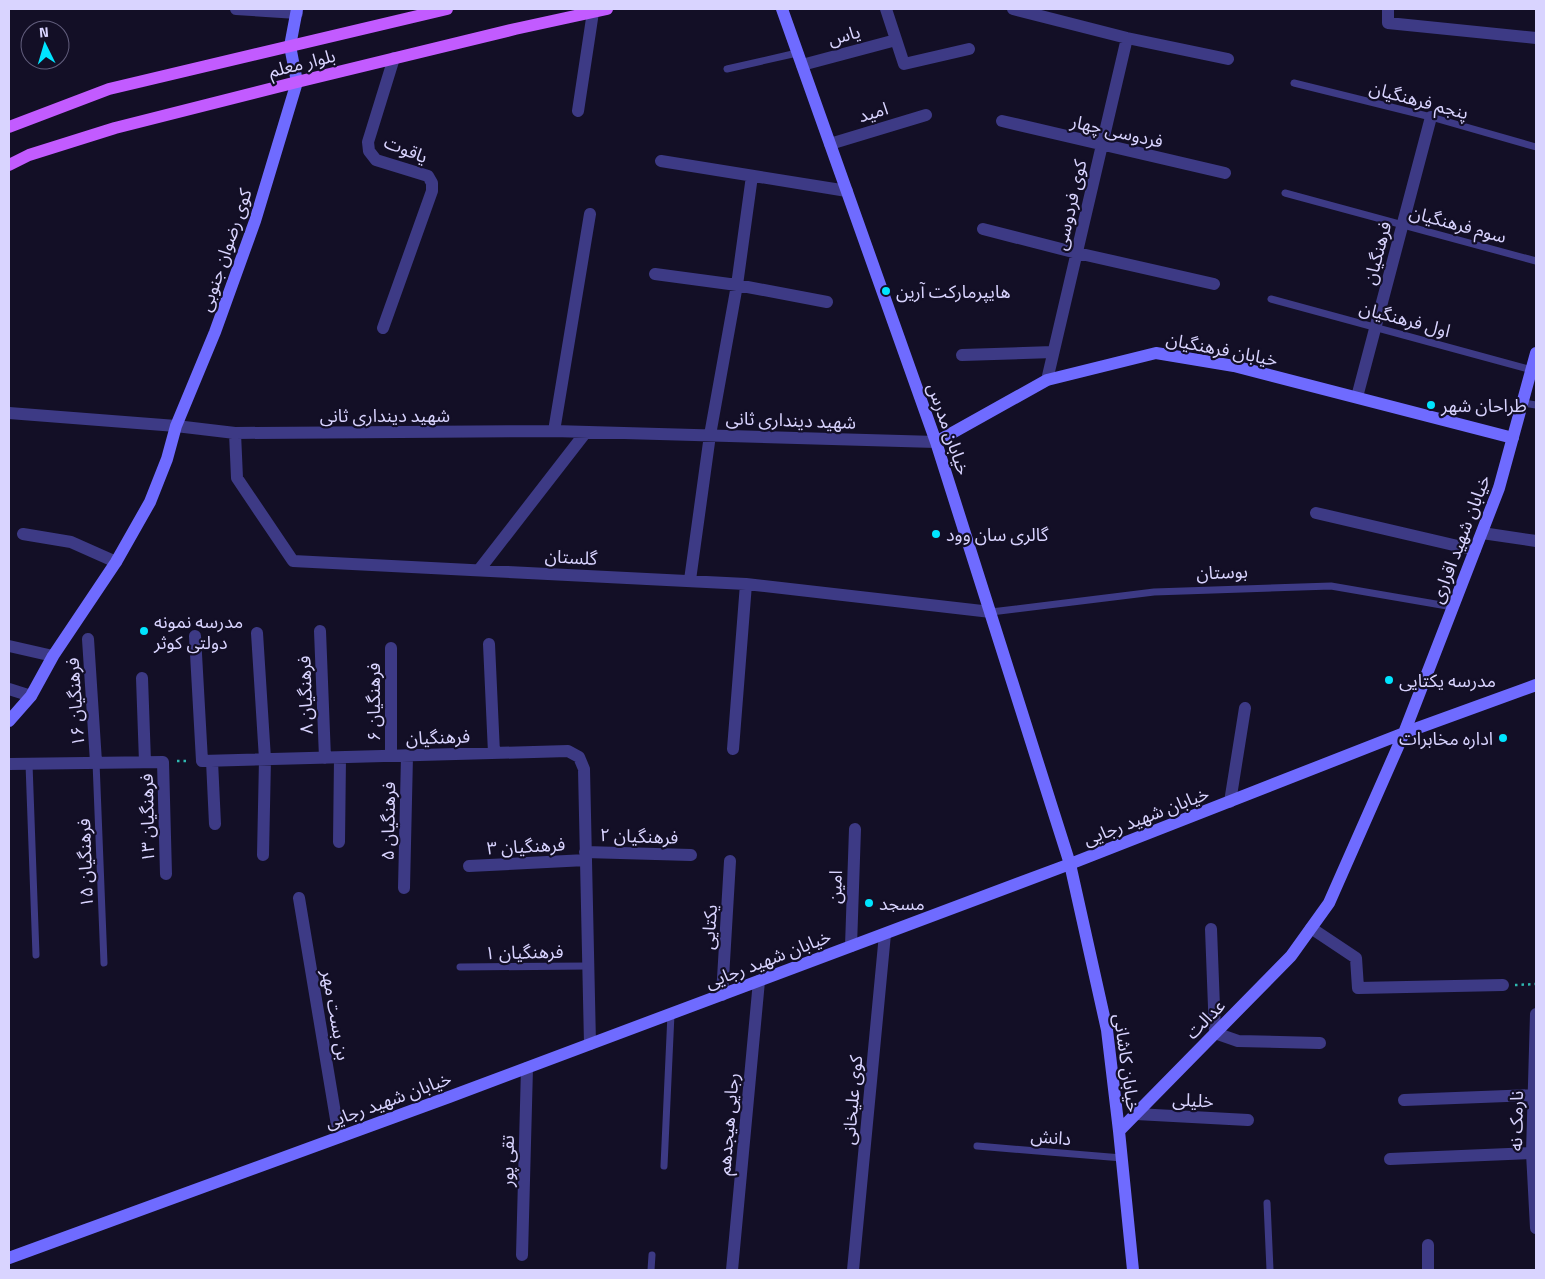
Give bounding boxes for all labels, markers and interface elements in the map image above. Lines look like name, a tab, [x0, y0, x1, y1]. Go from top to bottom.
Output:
street label: یاس	[825, 18, 863, 52]
north arrow	[20, 20, 70, 70]
text: N	[38, 21, 50, 42]
street label: بلوار معلم	[266, 42, 338, 84]
street label: پنجم فرهنگیان	[1366, 74, 1472, 126]
street label: امید	[855, 95, 891, 129]
street label: فردوسی چهار	[1067, 107, 1166, 155]
street label: یاقوت	[380, 128, 432, 170]
street label: کوی فردوسی	[1046, 156, 1094, 253]
street label: کوی رضوان جنوبی	[191, 184, 259, 315]
street label: سوم فرهنگیان	[1406, 198, 1510, 251]
street label: فرهنگیان	[1356, 218, 1398, 288]
place label: هایپرمارکت آرین	[896, 278, 1011, 305]
marker: هایپرمارکت آرین	[880, 285, 892, 297]
street label: اول فرهنگیان	[1356, 294, 1454, 344]
street label: خیابان فرهنگیان	[1164, 325, 1280, 373]
street label: خیابان مدرس	[921, 379, 977, 479]
place label: طراحان شهر	[1440, 392, 1527, 419]
marker: طراحان شهر	[1425, 399, 1437, 411]
street label: شهید دینداری ثانی	[320, 402, 450, 429]
street label: شهید دینداری ثانی	[725, 404, 857, 436]
street label: خیابان شهید اقراری	[1423, 471, 1497, 607]
place label: گالری سان وود	[946, 521, 1049, 548]
marker: گالری سان وود	[930, 528, 942, 540]
street label: گلستان	[544, 542, 598, 572]
street label: بوستان	[1196, 558, 1248, 586]
place label: مدرسه نمونه دولتی کوثر	[153, 608, 243, 656]
marker: مدرسه نمونه دولتی کوثر	[138, 625, 150, 637]
street label: فرهنگیان ۸	[290, 655, 320, 735]
street label: فرهنگیان ۱۶	[58, 657, 92, 747]
street label: فرهنگیان ۶	[360, 663, 387, 741]
place label: مدرسه یکتایی	[1399, 667, 1496, 694]
marker: مدرسه یکتایی	[1383, 674, 1395, 686]
street label: فرهنگیان	[405, 722, 471, 752]
place label: اداره مخابرات	[1399, 725, 1493, 752]
marker: اداره مخابرات	[1497, 732, 1509, 744]
street label: فرهنگیان ۱۳	[133, 773, 161, 863]
street label: خیابان شهید رجایی	[1079, 780, 1213, 852]
street label: فرهنگیان ۵	[374, 781, 402, 861]
street label: فرهنگیان ۱۵	[70, 818, 100, 908]
street label: فرهنگیان ۲	[599, 821, 679, 851]
street label: فرهنگیان ۳	[486, 830, 566, 862]
street label: امین	[821, 870, 849, 904]
place label: مسجد	[879, 890, 925, 917]
marker: مسجد	[863, 897, 875, 909]
street label: یکتایی	[694, 904, 724, 950]
street label: خیابان شهید رجایی	[701, 923, 835, 995]
street label: فرهنگیان ۱	[484, 938, 564, 966]
street label: بن بست مهر	[315, 967, 357, 1062]
street label: عدالت	[1179, 993, 1231, 1045]
street label: خیابان کاشانی	[1107, 1012, 1147, 1114]
street label: کوی علیخانی	[835, 1054, 869, 1146]
street label: خیابان شهید رجایی	[321, 1065, 455, 1135]
street label: رجایی هیجدهم	[710, 1072, 746, 1176]
street label: خلیلی	[1172, 1085, 1214, 1115]
street label: نارمک نه	[1502, 1091, 1530, 1151]
street label: دانش	[1030, 1122, 1072, 1152]
street label: تقی پور	[493, 1135, 521, 1188]

